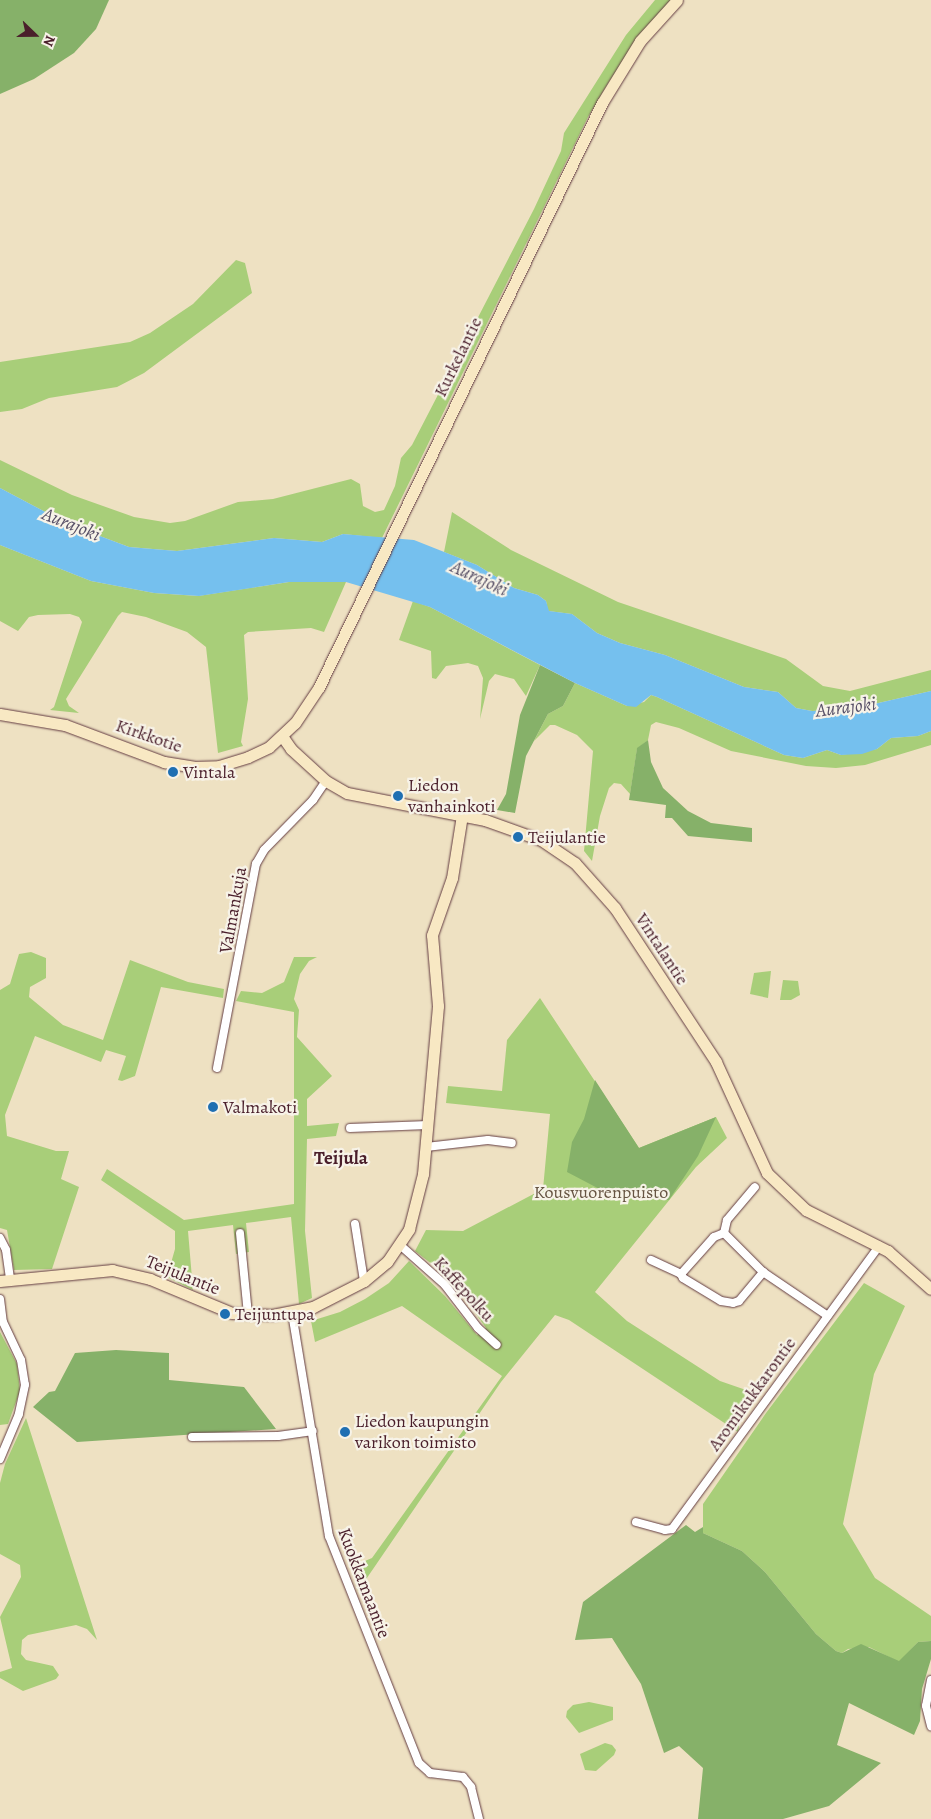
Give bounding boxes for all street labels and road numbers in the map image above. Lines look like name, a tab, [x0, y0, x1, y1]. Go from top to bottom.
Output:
street label: Kurkelantie	[429, 314, 487, 400]
street label: Kirkkotie	[113, 715, 185, 757]
street label: Valmankuja	[215, 865, 251, 955]
street label: Vintalantie	[631, 909, 693, 989]
street label: Teijulantie	[143, 1250, 223, 1300]
street label: Kaffepolku	[429, 1252, 499, 1326]
street label: Aromikukkarontie	[704, 1333, 800, 1455]
street label: Kuokkamaantie	[333, 1525, 395, 1641]

